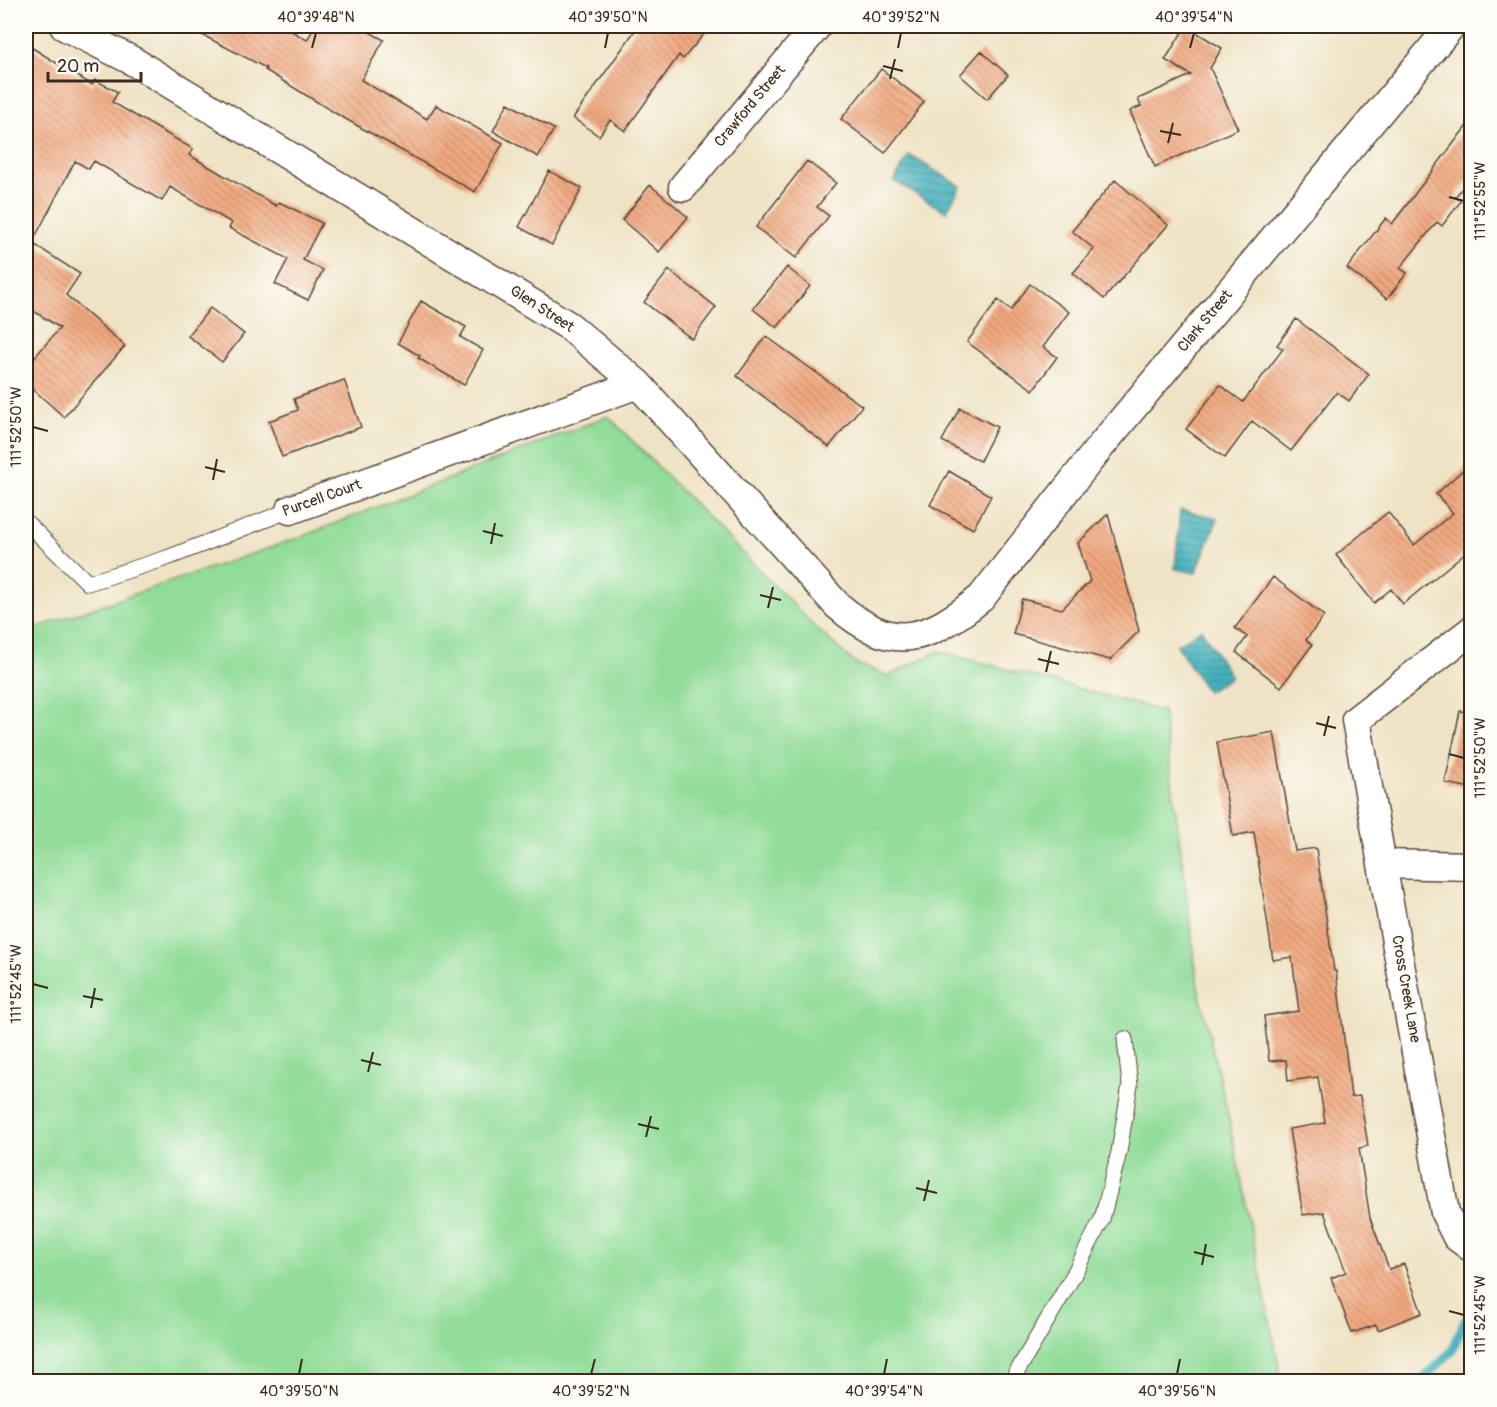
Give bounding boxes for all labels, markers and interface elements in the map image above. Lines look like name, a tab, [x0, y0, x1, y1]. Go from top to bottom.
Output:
text: 40°39'48"N	[277, 8, 355, 27]
text: 40°39'50"N	[568, 8, 648, 27]
text: 40°39'52"N	[862, 8, 940, 27]
text: 40°39'54"N	[1155, 8, 1233, 27]
scale bar	[48, 45, 141, 83]
text: 20 m	[57, 55, 99, 78]
street label: Crawford Street	[710, 60, 790, 151]
text: 111°52'55"W	[1471, 161, 1490, 240]
street label: Glen Street	[506, 281, 579, 337]
street label: Clark Street	[1174, 285, 1237, 356]
text: 111°52'50"W	[7, 386, 26, 467]
street label: Purcell Court	[280, 475, 365, 521]
text: 111°52'50"W	[1471, 717, 1490, 798]
street label: Cross Creek Lane	[1387, 934, 1425, 1045]
text: 111°52'45"W	[7, 944, 26, 1024]
text: 111°52'45"W	[1471, 1275, 1490, 1355]
text: 40°39'50"N	[259, 1382, 339, 1401]
text: 40°39'52"N	[552, 1382, 630, 1401]
text: 40°39'54"N	[845, 1382, 923, 1401]
text: 40°39'56"N	[1138, 1382, 1216, 1401]

